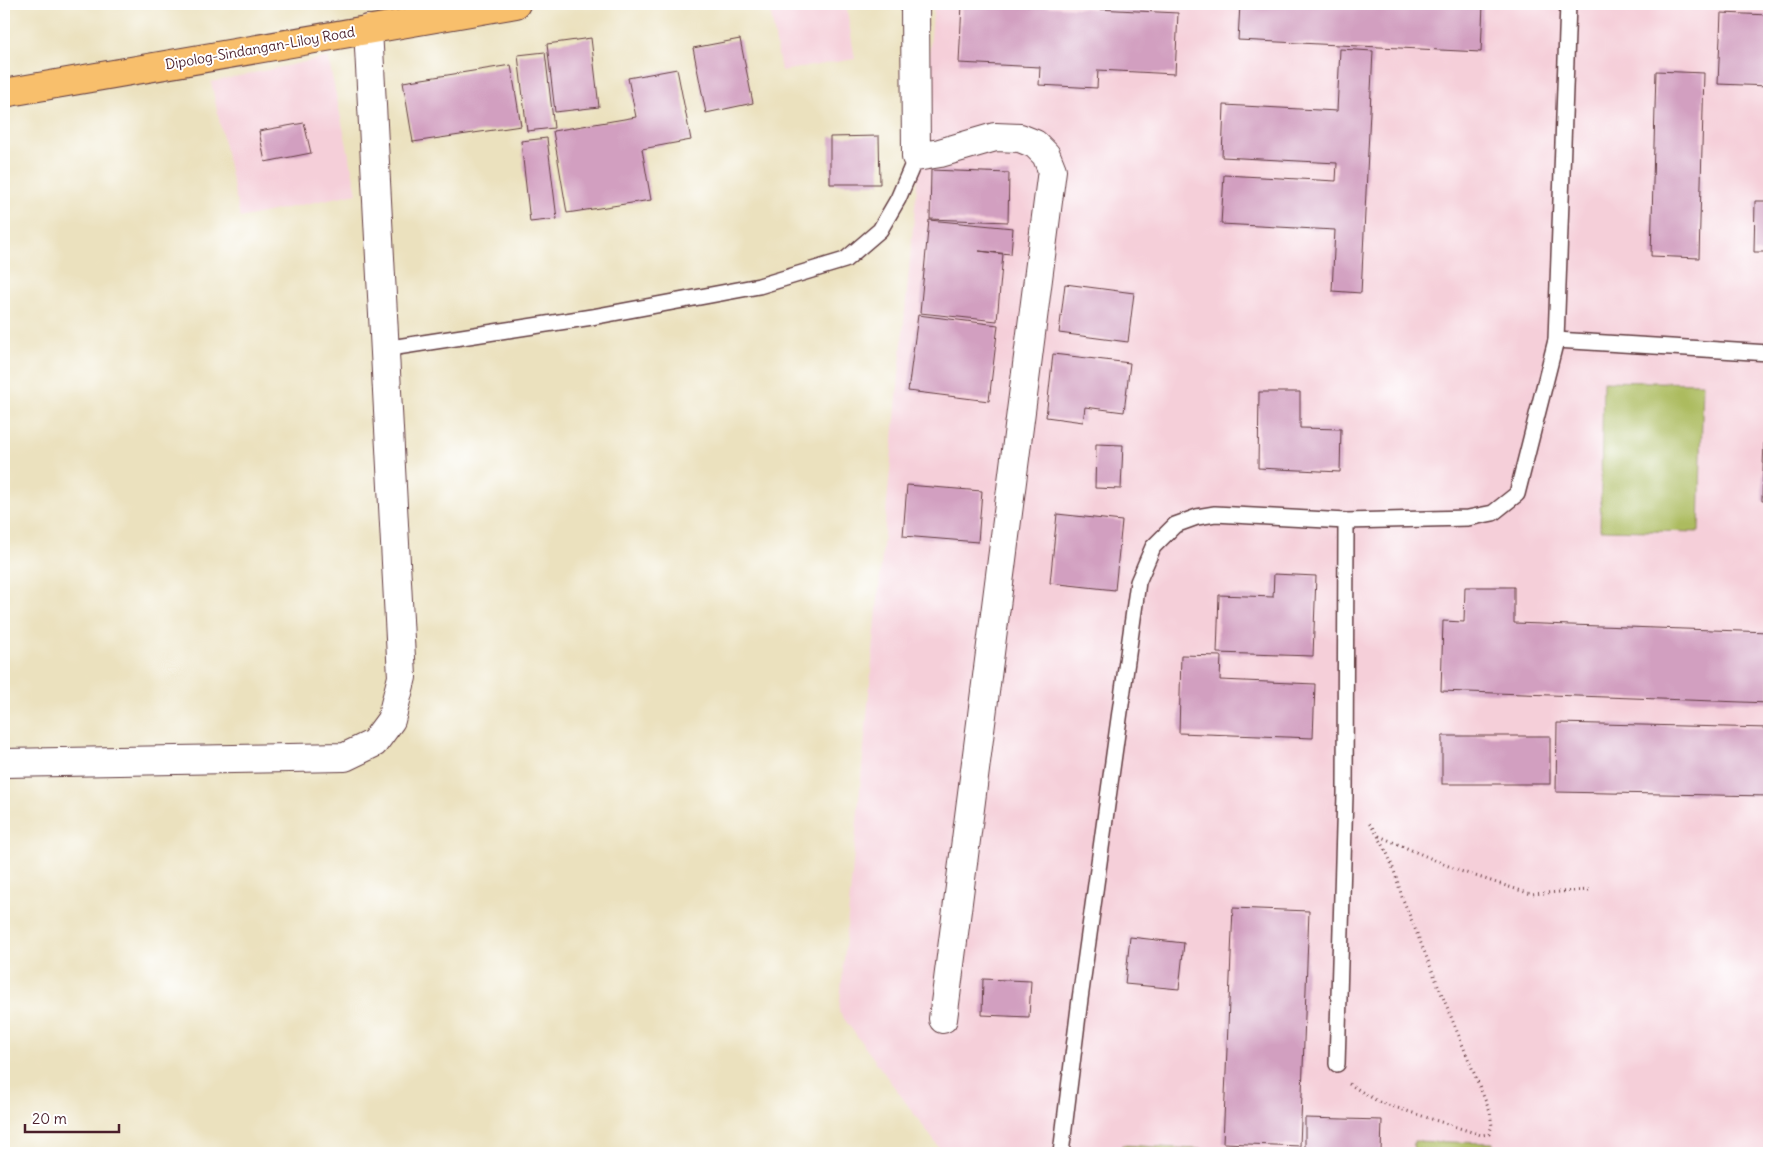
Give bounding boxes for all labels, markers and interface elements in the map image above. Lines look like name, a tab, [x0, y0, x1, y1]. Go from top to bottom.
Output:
street label: Dipolog-Sindangan-Liloy Road	[164, 22, 356, 74]
scale bar	[25, 1102, 119, 1134]
text: 20 m	[32, 1109, 67, 1128]

